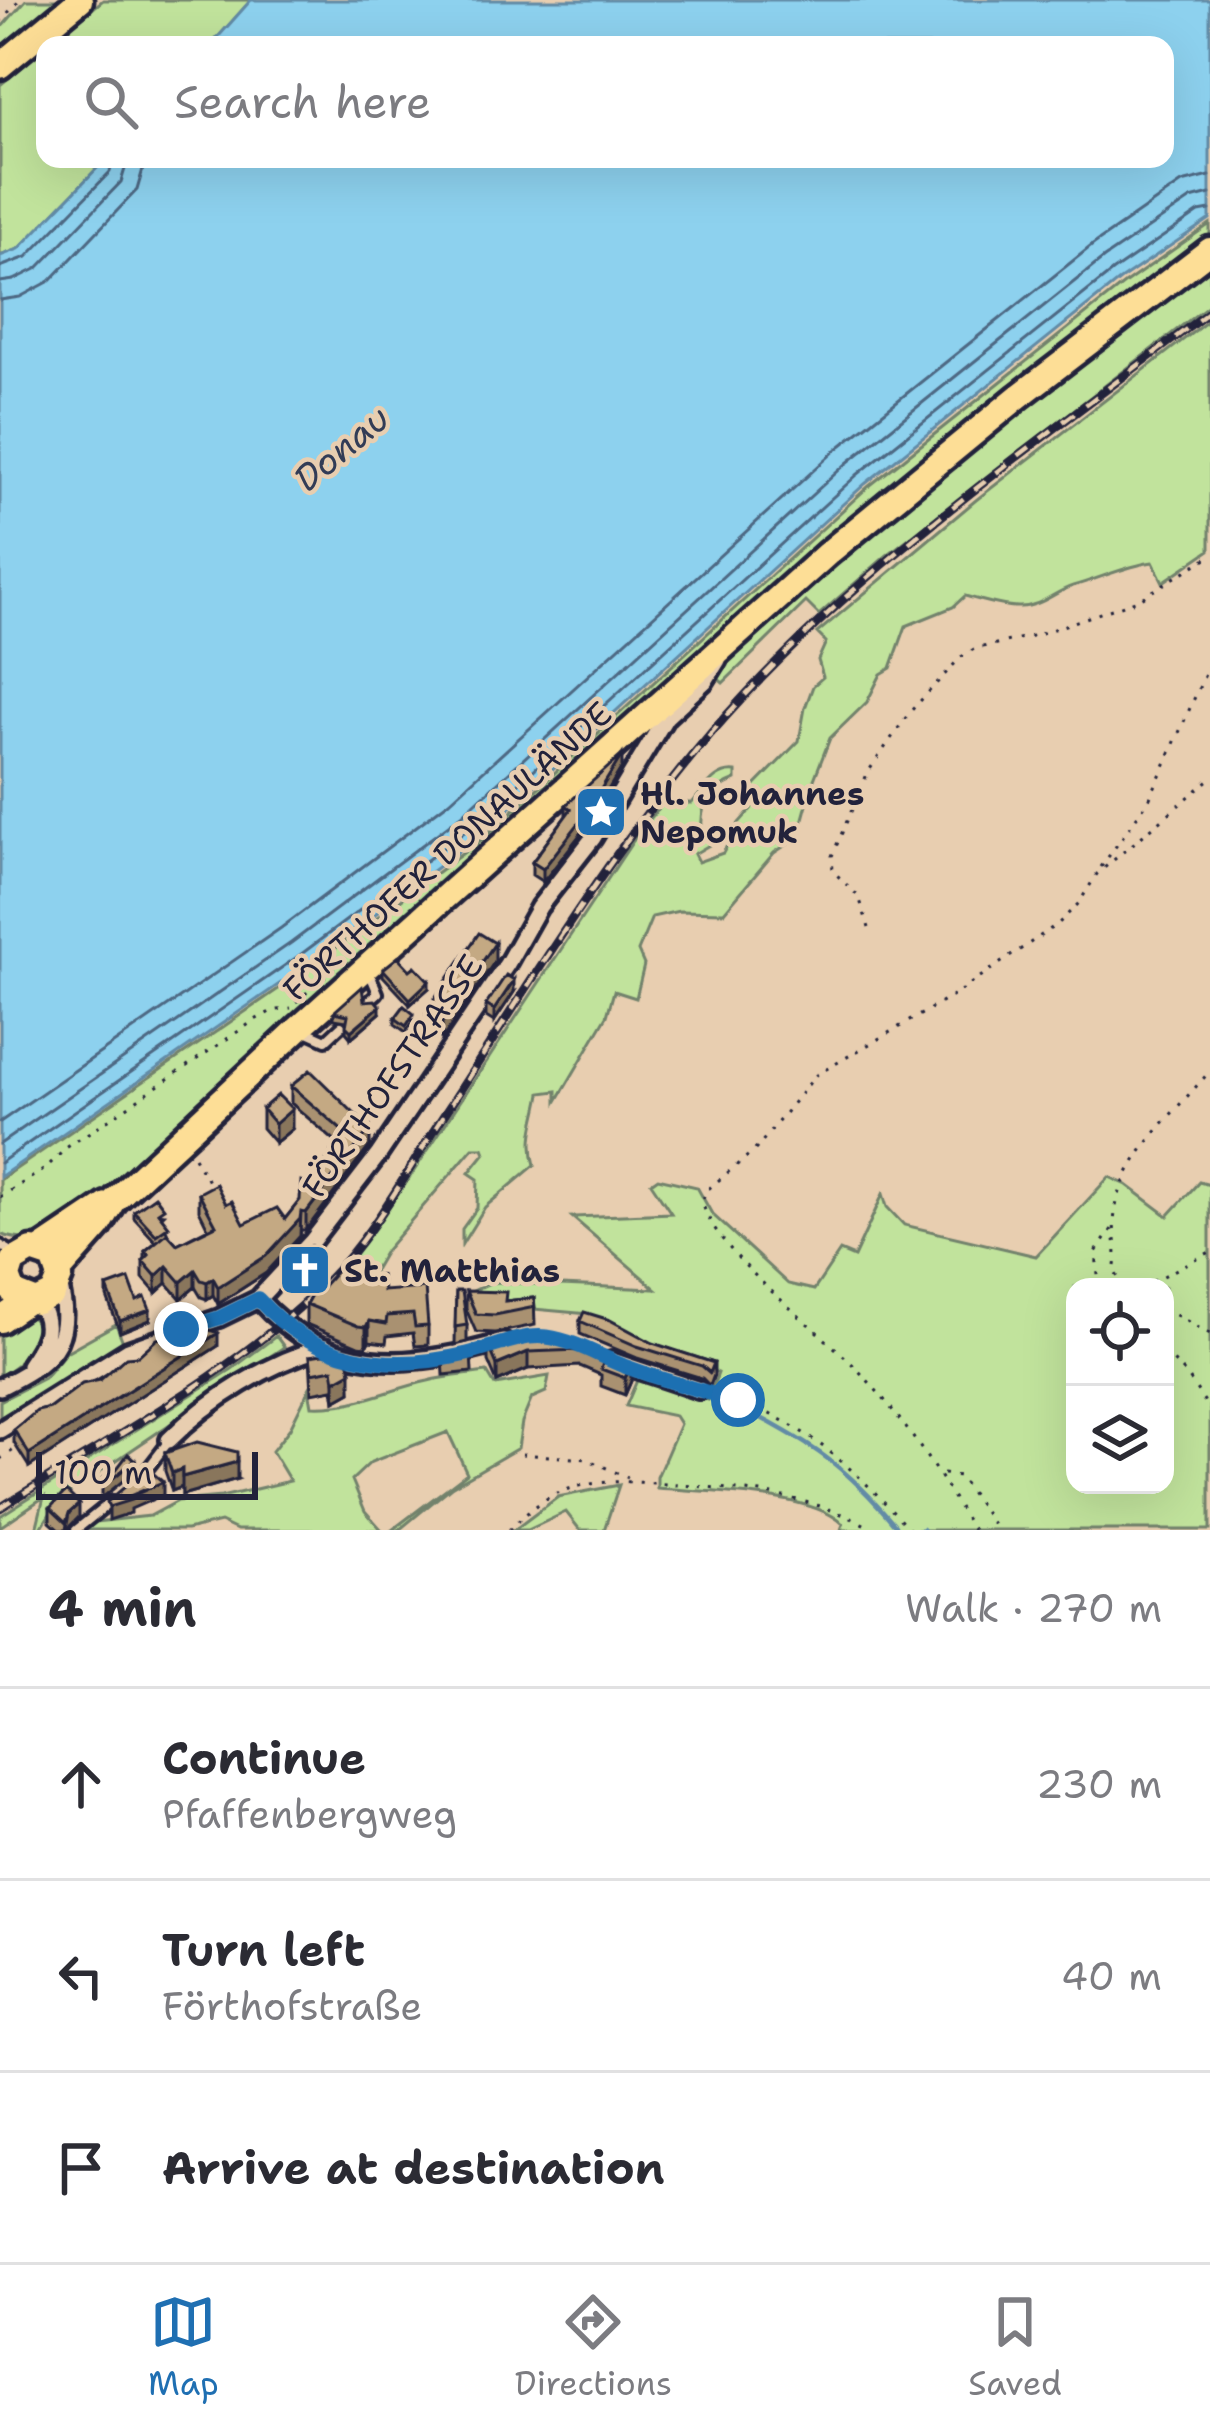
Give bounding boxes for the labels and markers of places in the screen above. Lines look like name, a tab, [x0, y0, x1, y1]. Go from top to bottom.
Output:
place label: Hl. Johannes Nepomuk	[640, 771, 864, 854]
place icon: Hl. Johannes Nepomuk	[573, 784, 629, 840]
church icon: St. Matthias	[277, 1242, 333, 1298]
place label: St. Matthias	[344, 1248, 560, 1293]

